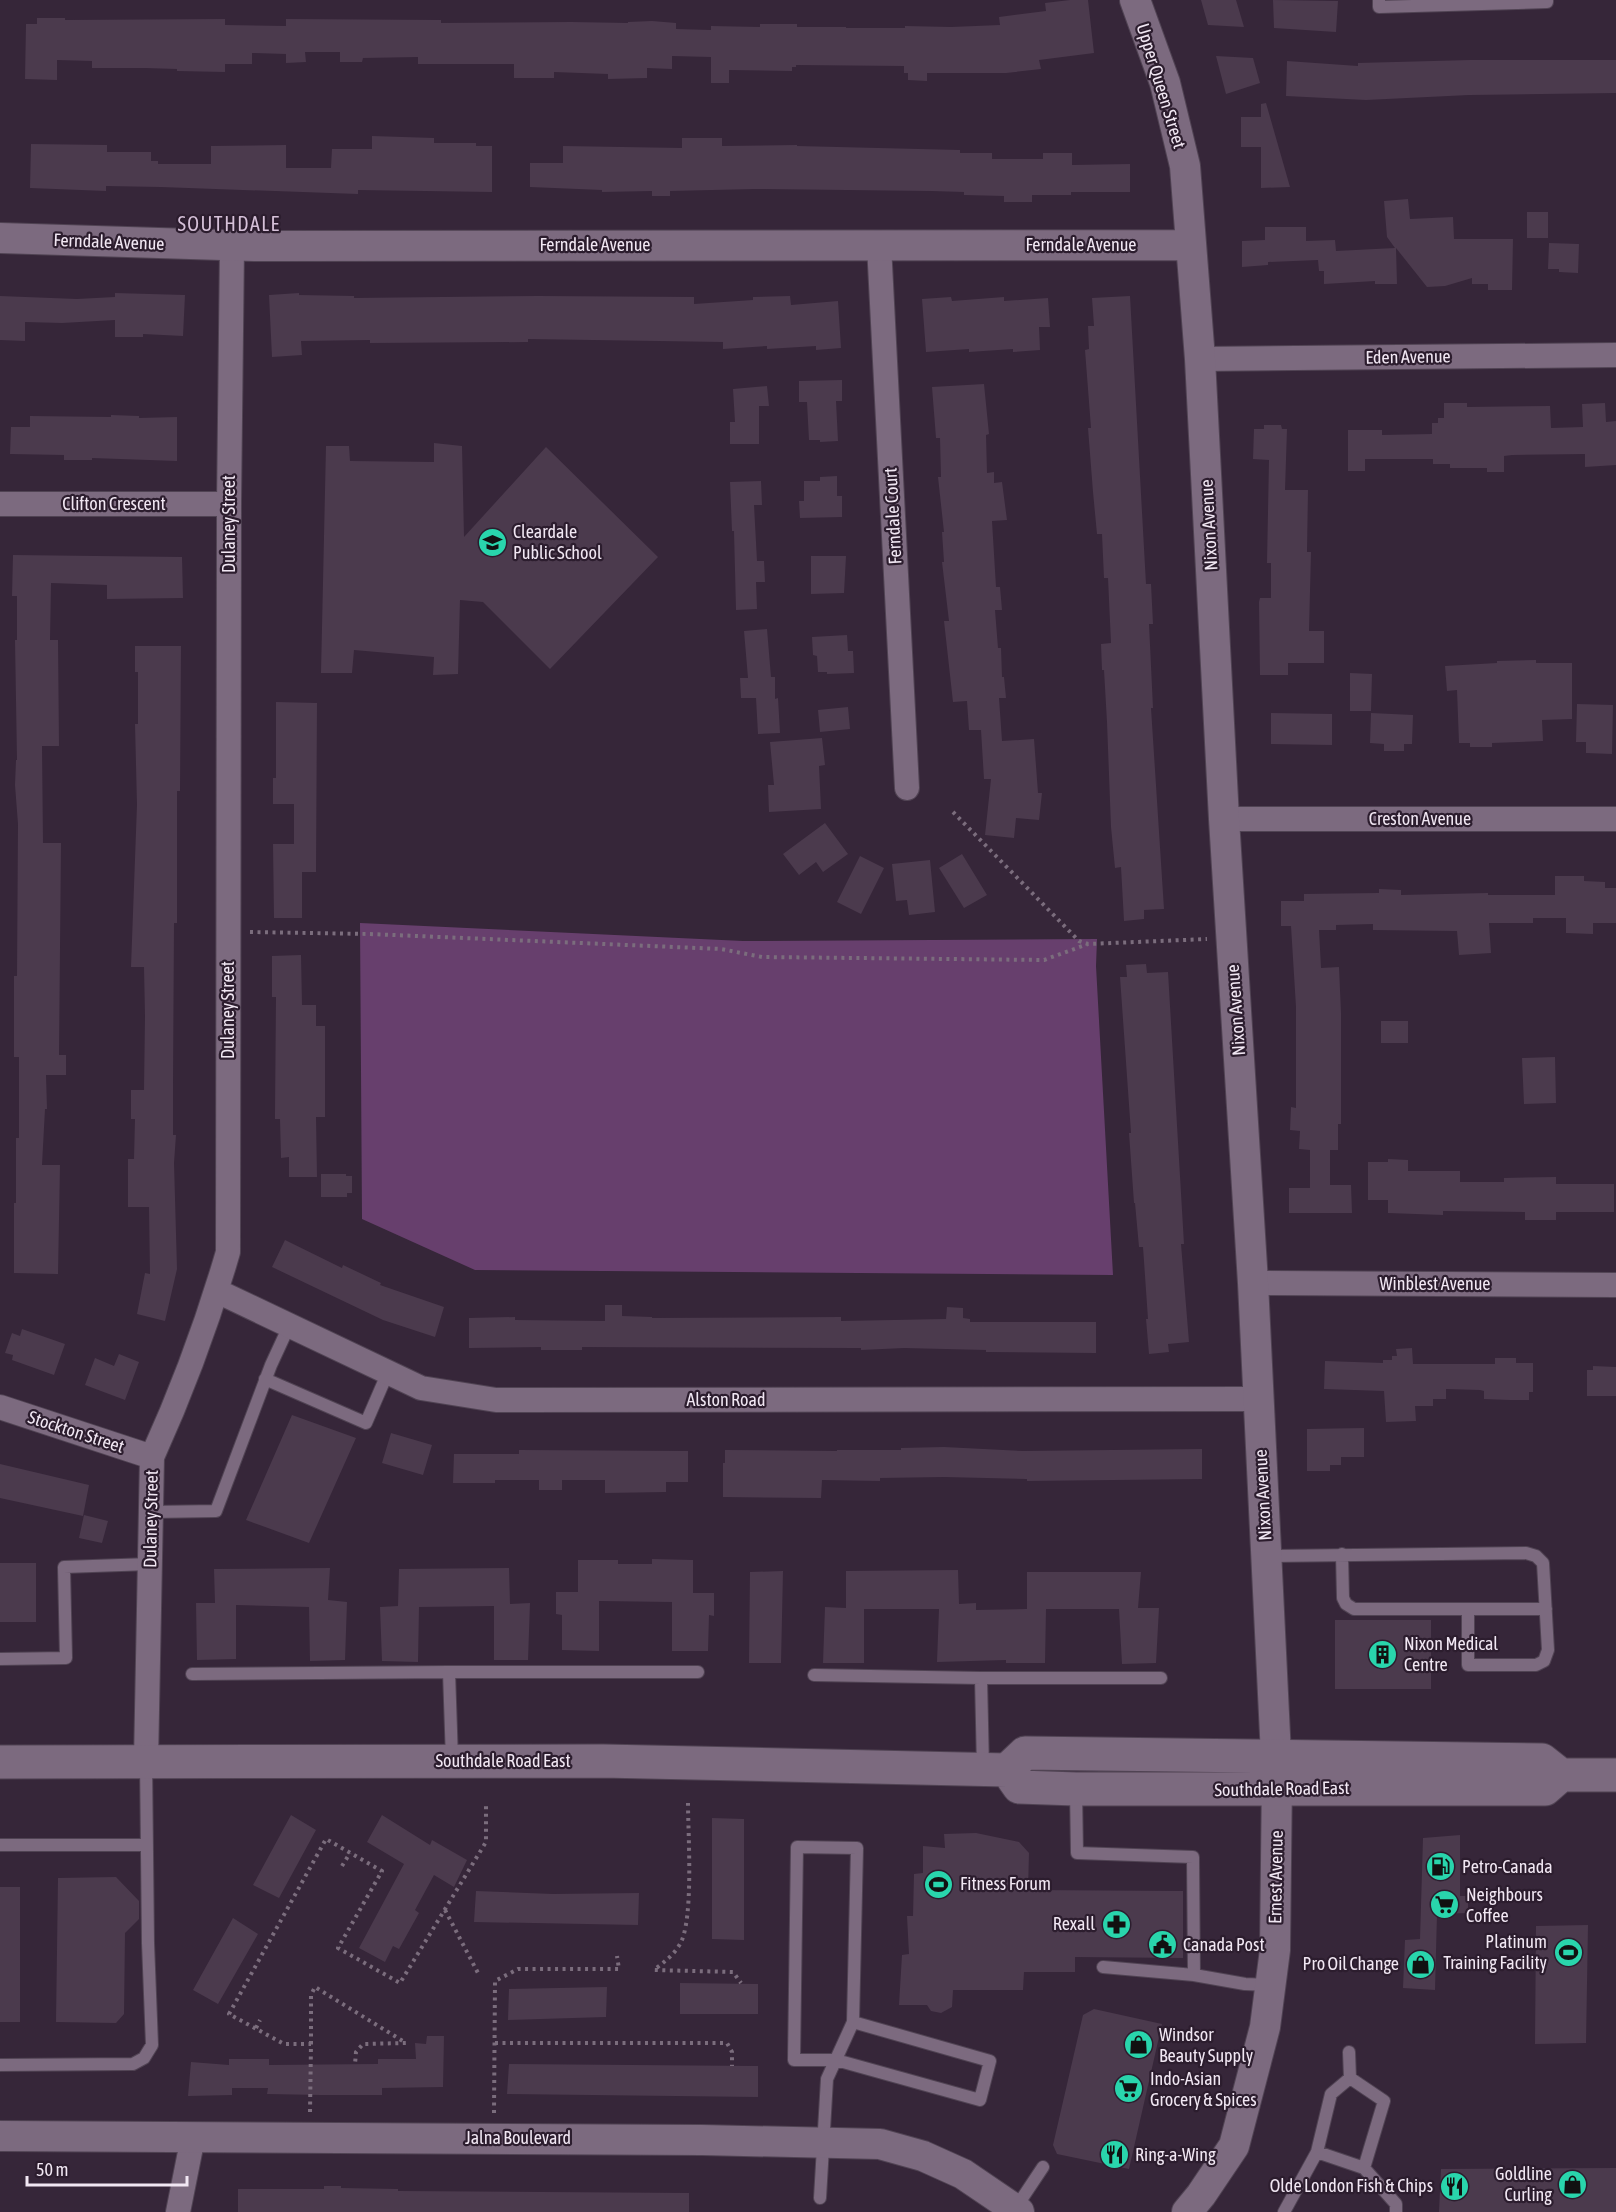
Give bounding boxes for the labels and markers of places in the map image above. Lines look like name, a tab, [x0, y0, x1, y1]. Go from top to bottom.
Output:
place label: Cleardale Public School	[513, 521, 602, 563]
school or university icon: Cleardale Public School	[476, 526, 508, 558]
place label: Nixon Medical Centre	[1404, 1633, 1498, 1675]
building icon: Nixon Medical Centre	[1367, 1638, 1399, 1670]
fuel station icon: Petro-Canada	[1425, 1851, 1457, 1883]
place label: Petro-Canada	[1462, 1856, 1553, 1877]
sports icon: Fitness Forum	[923, 1868, 955, 1900]
place label: Fitness Forum	[960, 1873, 1051, 1894]
place label: Neighbours Coffee	[1466, 1884, 1543, 1926]
supermarket icon: Neighbours Coffee	[1429, 1889, 1461, 1921]
pharmacy icon: Rexall	[1100, 1908, 1132, 1940]
place label: Rexall	[1053, 1913, 1095, 1934]
public building icon: Canada Post	[1146, 1929, 1178, 1961]
place label: Platinum Training Facility	[1443, 1931, 1547, 1973]
place label: Canada Post	[1183, 1934, 1265, 1955]
sports icon: Platinum Training Facility	[1552, 1936, 1584, 1968]
shop icon: Pro Oil Change	[1404, 1948, 1436, 1980]
place label: Pro Oil Change	[1303, 1953, 1399, 1974]
place label: Windsor Beauty Supply	[1159, 2024, 1253, 2066]
shop icon: Windsor Beauty Supply	[1122, 2029, 1154, 2061]
place label: Indo-Asian Grocery & Spices	[1150, 2068, 1257, 2110]
supermarket icon: Indo-Asian Grocery & Spices	[1113, 2073, 1145, 2105]
restaurant icon: Ring-a-Wing	[1098, 2139, 1130, 2171]
place label: Ring-a-Wing	[1135, 2144, 1216, 2165]
place label: Goldline Curling	[1495, 2163, 1552, 2205]
shop icon: Goldline Curling	[1557, 2168, 1589, 2200]
restaurant icon: Olde London Fish & Chips	[1438, 2170, 1470, 2202]
place label: Olde London Fish & Chips	[1270, 2175, 1433, 2196]

